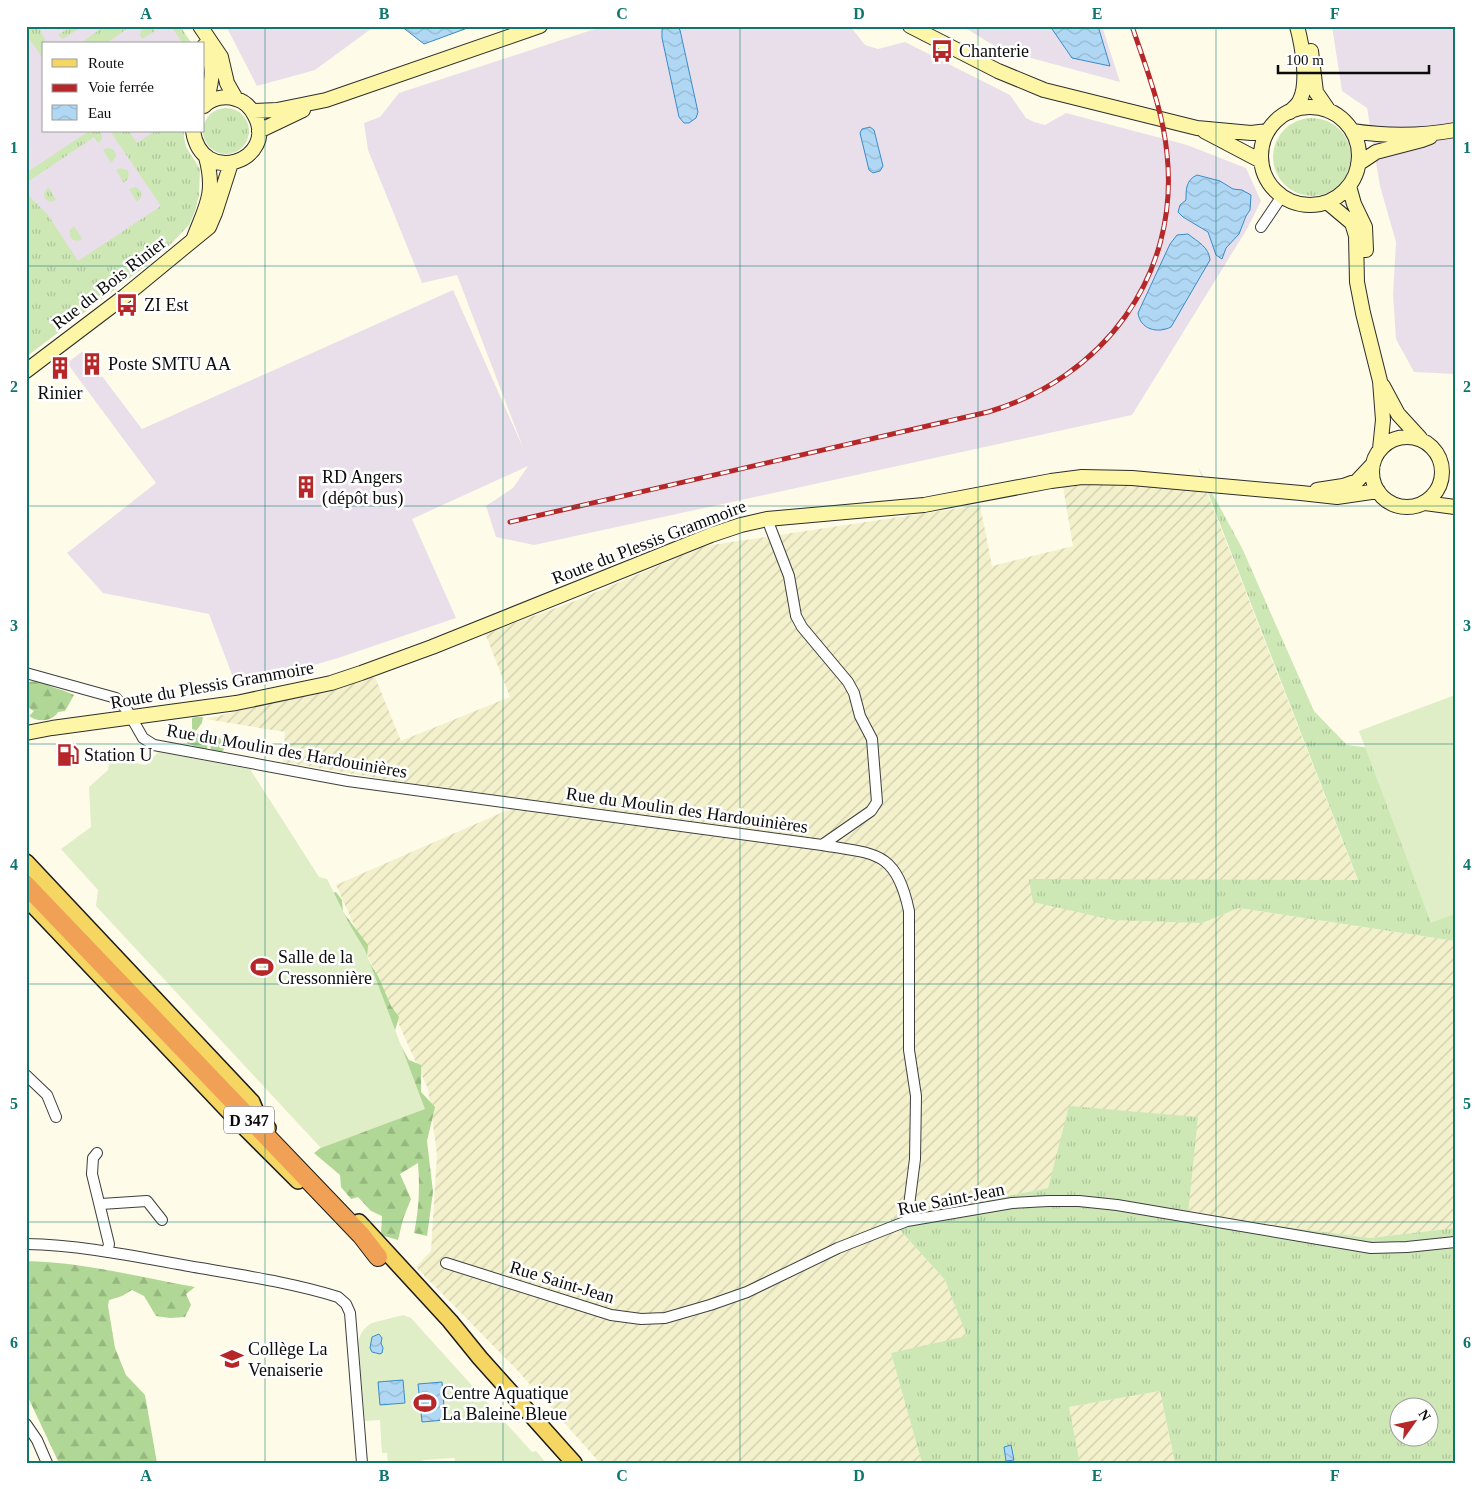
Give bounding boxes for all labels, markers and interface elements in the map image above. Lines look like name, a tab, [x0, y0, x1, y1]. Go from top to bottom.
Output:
text: A	[140, 5, 152, 22]
text: B	[379, 5, 390, 22]
text: C	[616, 5, 628, 22]
text: D	[853, 5, 865, 22]
text: E	[1092, 5, 1102, 22]
text: F	[1330, 5, 1340, 22]
bus stop icon: Chanterie	[929, 38, 955, 64]
place label: Chanterie	[959, 41, 1029, 61]
legend	[42, 42, 205, 132]
scale bar	[1278, 42, 1430, 74]
text: 100 m	[1286, 52, 1324, 68]
text: Route	[88, 55, 124, 71]
text: Voie ferrée	[88, 79, 154, 95]
text: Eau	[88, 105, 112, 121]
text: 1	[10, 139, 18, 156]
text: 1	[1463, 139, 1471, 156]
street label: Rue du Bois Rinier	[48, 232, 170, 334]
bus stop icon: ZI Est	[114, 292, 140, 318]
place label: ZI Est	[144, 295, 189, 315]
building icon: Poste SMTU AA	[79, 351, 105, 377]
place label: Poste SMTU AA	[108, 354, 231, 374]
building icon: Rinier	[47, 355, 73, 381]
text: 2	[10, 378, 18, 395]
text: 2	[1463, 378, 1471, 395]
place label: Rinier	[38, 383, 83, 403]
place label: RD Angers (dépôt bus)	[322, 467, 403, 509]
building icon: RD Angers (dépôt bus)	[293, 474, 319, 500]
street label: Route du Plessis Grammoire	[549, 496, 749, 588]
text: 3	[10, 617, 18, 634]
text: 3	[1463, 617, 1471, 634]
street label: Route du Plessis Grammoire	[109, 657, 315, 713]
street label: Rue du Moulin des Hardouinières	[165, 720, 409, 782]
fuel station icon: Station U	[55, 742, 81, 768]
place label: Station U	[84, 745, 153, 765]
street label: Rue du Moulin des Hardouinières	[565, 783, 809, 837]
text: 4	[10, 856, 18, 873]
text: 4	[1463, 856, 1471, 873]
place label: Salle de la Cressonnière	[278, 947, 372, 988]
sports icon: Salle de la Cressonnière	[249, 954, 275, 980]
text: 5	[10, 1095, 18, 1112]
text: 5	[1463, 1095, 1471, 1112]
road number: D 347	[224, 1106, 274, 1134]
street label: Rue Saint-Jean	[896, 1179, 1006, 1219]
street label: Rue Saint-Jean	[507, 1257, 617, 1307]
text: 6	[10, 1334, 18, 1351]
text: 6	[1463, 1334, 1471, 1351]
place label: Collège La Venaiserie	[248, 1339, 327, 1380]
school or university icon: Collège La Venaiserie	[219, 1346, 245, 1372]
place label: Centre Aquatique La Baleine Bleue	[442, 1383, 568, 1424]
sports icon: Centre Aquatique La Baleine Bleue	[412, 1390, 438, 1416]
north arrow	[1388, 1396, 1438, 1446]
text: N	[1415, 1407, 1434, 1424]
text: A	[140, 1467, 152, 1484]
text: B	[379, 1467, 390, 1484]
text: C	[616, 1467, 628, 1484]
text: D	[853, 1467, 865, 1484]
text: E	[1092, 1467, 1102, 1484]
text: F	[1330, 1467, 1340, 1484]

